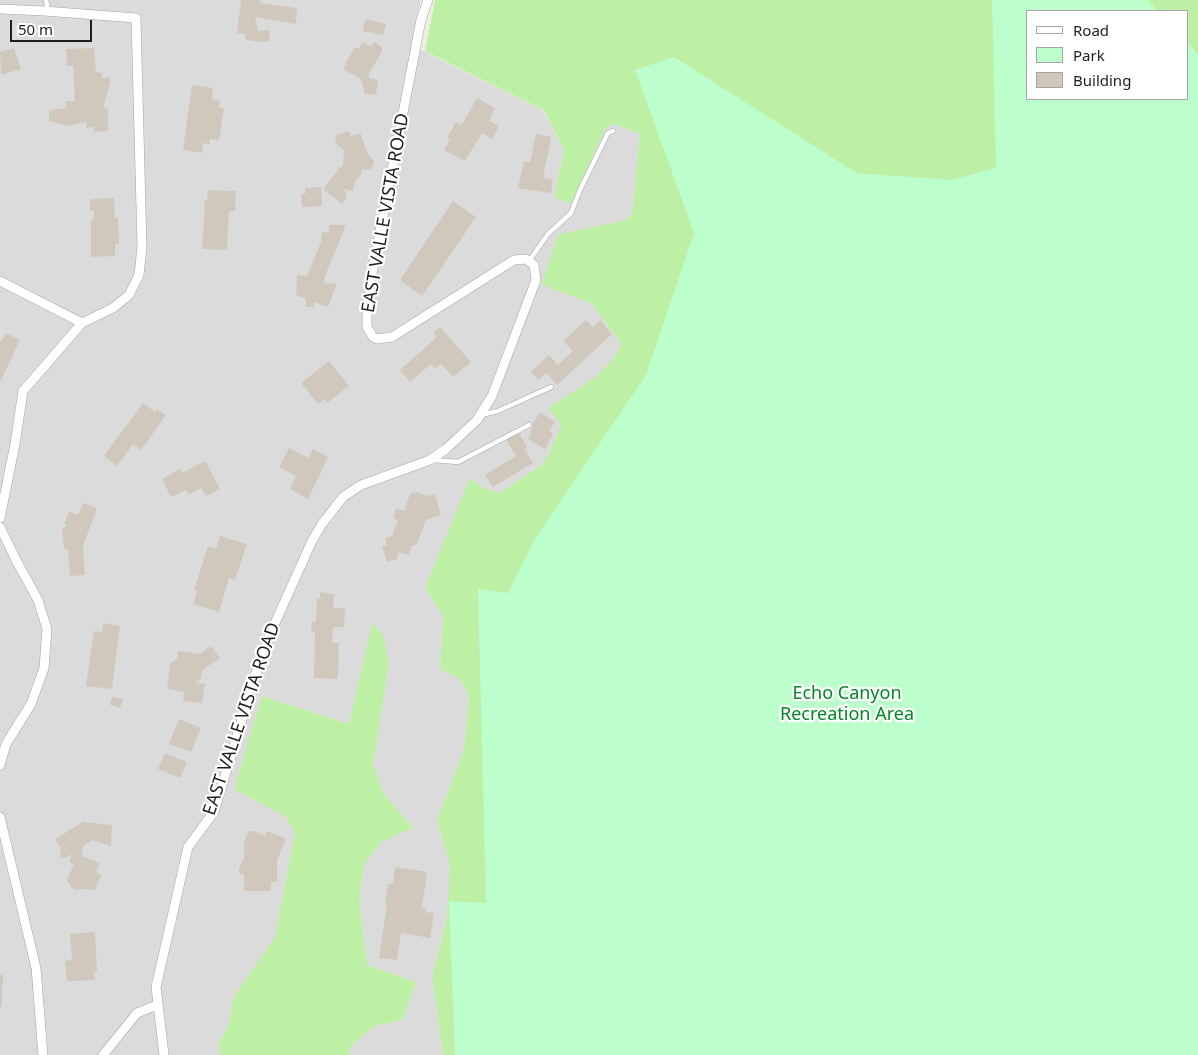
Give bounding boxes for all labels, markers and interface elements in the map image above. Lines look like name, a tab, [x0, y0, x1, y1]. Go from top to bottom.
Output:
scale bar	[12, 10, 95, 42]
legend	[1026, 10, 1188, 100]
text: 50 m	[18, 19, 53, 39]
text: Road	[1073, 20, 1109, 40]
text: Park	[1073, 45, 1105, 65]
text: Building	[1073, 70, 1131, 90]
street label: EAST VALLE VISTA ROAD	[358, 111, 414, 315]
street label: EAST VALLE VISTA ROAD	[199, 620, 285, 818]
park label: Echo Canyon Recreation Area	[780, 683, 914, 726]

